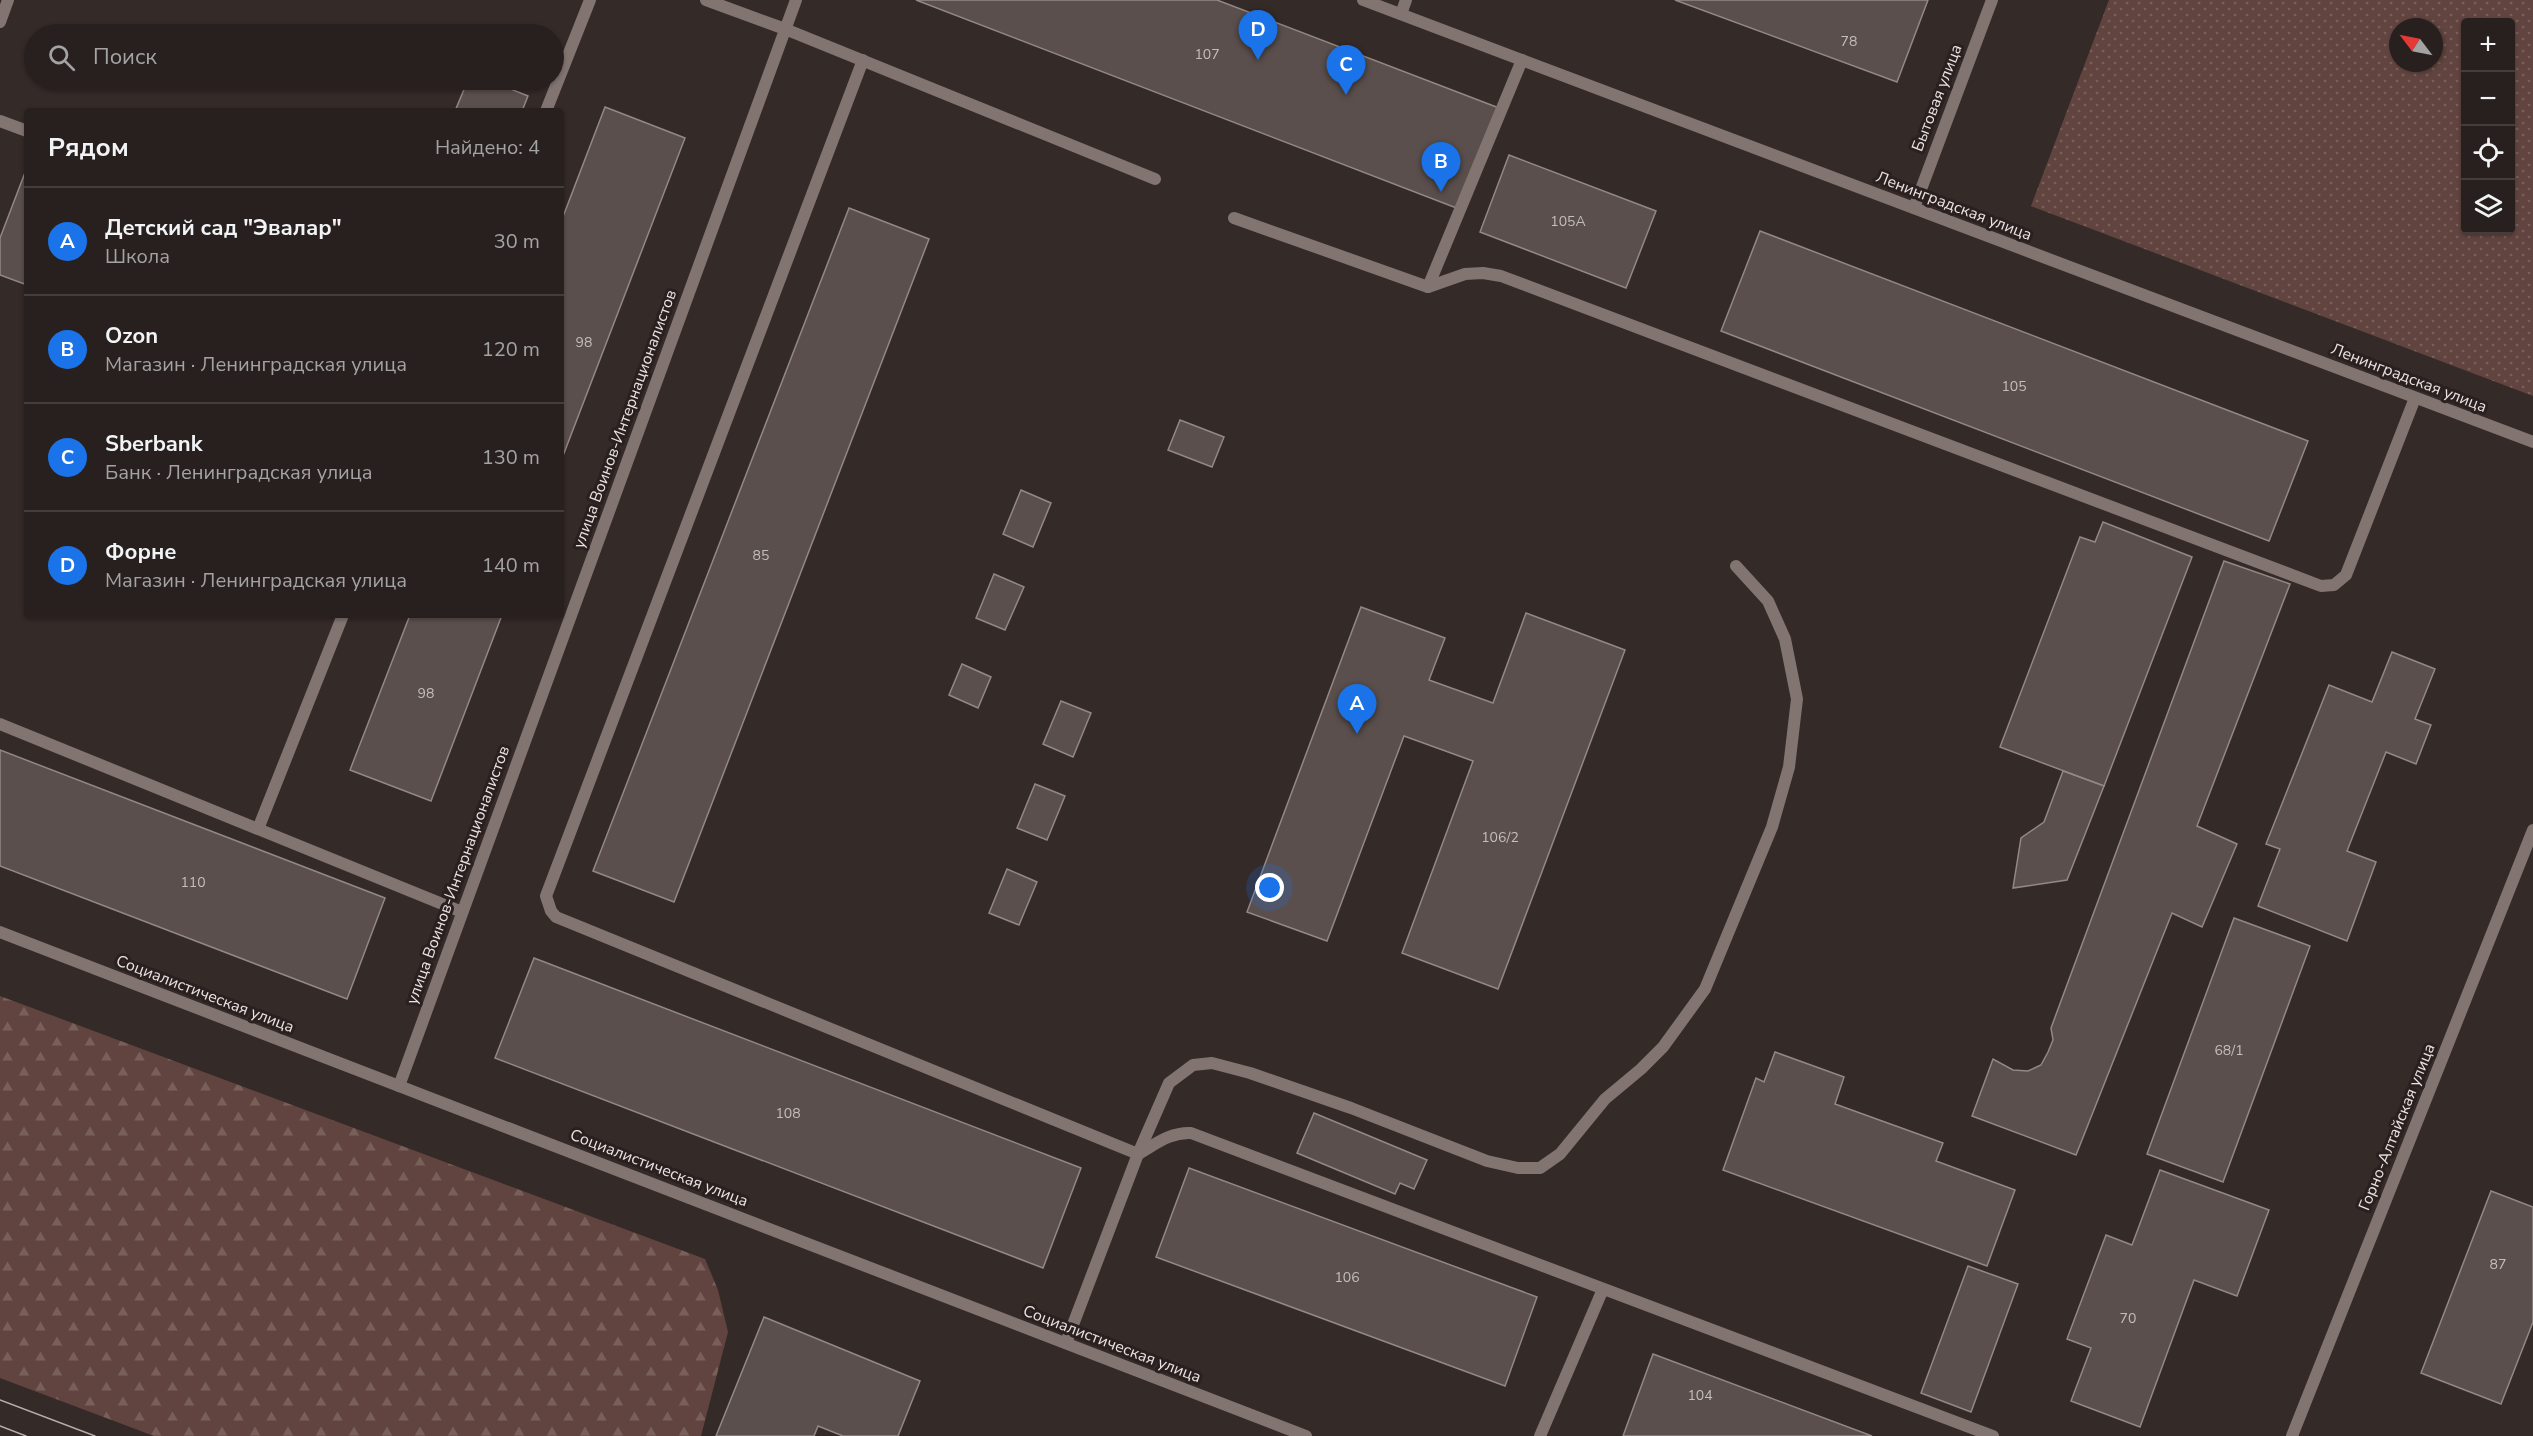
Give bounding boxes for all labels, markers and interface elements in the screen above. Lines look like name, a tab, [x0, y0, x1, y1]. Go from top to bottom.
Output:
pin: D	[1238, 10, 1278, 60]
north arrow	[2389, 18, 2443, 72]
map controls	[2461, 18, 2515, 234]
button: +	[2461, 18, 2515, 72]
search box	[24, 24, 564, 90]
house number: 78	[1841, 32, 1857, 51]
icon: search	[45, 41, 78, 74]
street label: Бытовая улица	[1906, 41, 1968, 155]
text: Поиск	[93, 42, 157, 72]
house number: 107	[1194, 45, 1220, 64]
pin: C	[1326, 46, 1366, 95]
button: −	[2461, 72, 2515, 126]
button: locate	[2461, 126, 2515, 180]
text: Рядом	[48, 130, 129, 165]
text: Найдено: 4	[435, 134, 540, 161]
pin: B	[1422, 142, 1460, 192]
street label: Ленинградская улица	[1873, 166, 2035, 246]
button: layers	[2461, 180, 2515, 234]
house number: 105А	[1550, 212, 1586, 231]
text: Детский сад "Эвалар"	[105, 213, 342, 243]
text: A	[60, 228, 75, 255]
text: 30 m	[494, 228, 540, 255]
text: Школа	[105, 243, 170, 270]
street label: улица Воинов-Интернационалистов	[568, 287, 682, 551]
text: Ozon	[105, 321, 158, 351]
house number: 98	[576, 333, 592, 352]
text: B	[61, 336, 74, 363]
text: 120 m	[482, 336, 540, 363]
street label: Ленинградская улица	[2328, 338, 2490, 418]
text: Магазин · Ленинградская улица	[105, 351, 407, 378]
house number: 105	[2001, 377, 2027, 396]
text: Sberbank	[105, 429, 203, 459]
text: C	[61, 444, 74, 471]
text: 130 m	[482, 444, 540, 471]
text: Банк · Ленинградская улица	[105, 459, 373, 486]
text: Форне	[105, 537, 177, 567]
house number: 85	[753, 546, 769, 565]
text: D	[60, 552, 75, 579]
text: 140 m	[482, 552, 540, 579]
text: Магазин · Ленинградская улица	[105, 567, 407, 594]
house number: 98	[418, 684, 434, 703]
pin: A	[1338, 684, 1376, 734]
street label: улица Воинов-Интернационалистов	[401, 743, 515, 1007]
house number: 106/2	[1481, 828, 1519, 847]
house number: 110	[180, 873, 206, 892]
your location	[1255, 873, 1284, 902]
street label: Социалистическая улица	[113, 950, 297, 1038]
street label: Горно-Алтайская улица	[2353, 1040, 2441, 1214]
house number: 68/1	[2214, 1041, 2244, 1060]
house number: 108	[775, 1104, 801, 1123]
street label: Социалистическая улица	[567, 1124, 751, 1212]
house number: 87	[2490, 1255, 2506, 1274]
house number: 106	[1334, 1268, 1360, 1287]
street label: Социалистическая улица	[1020, 1300, 1204, 1388]
house number: 70	[2120, 1309, 2136, 1328]
house number: 104	[1687, 1386, 1713, 1405]

